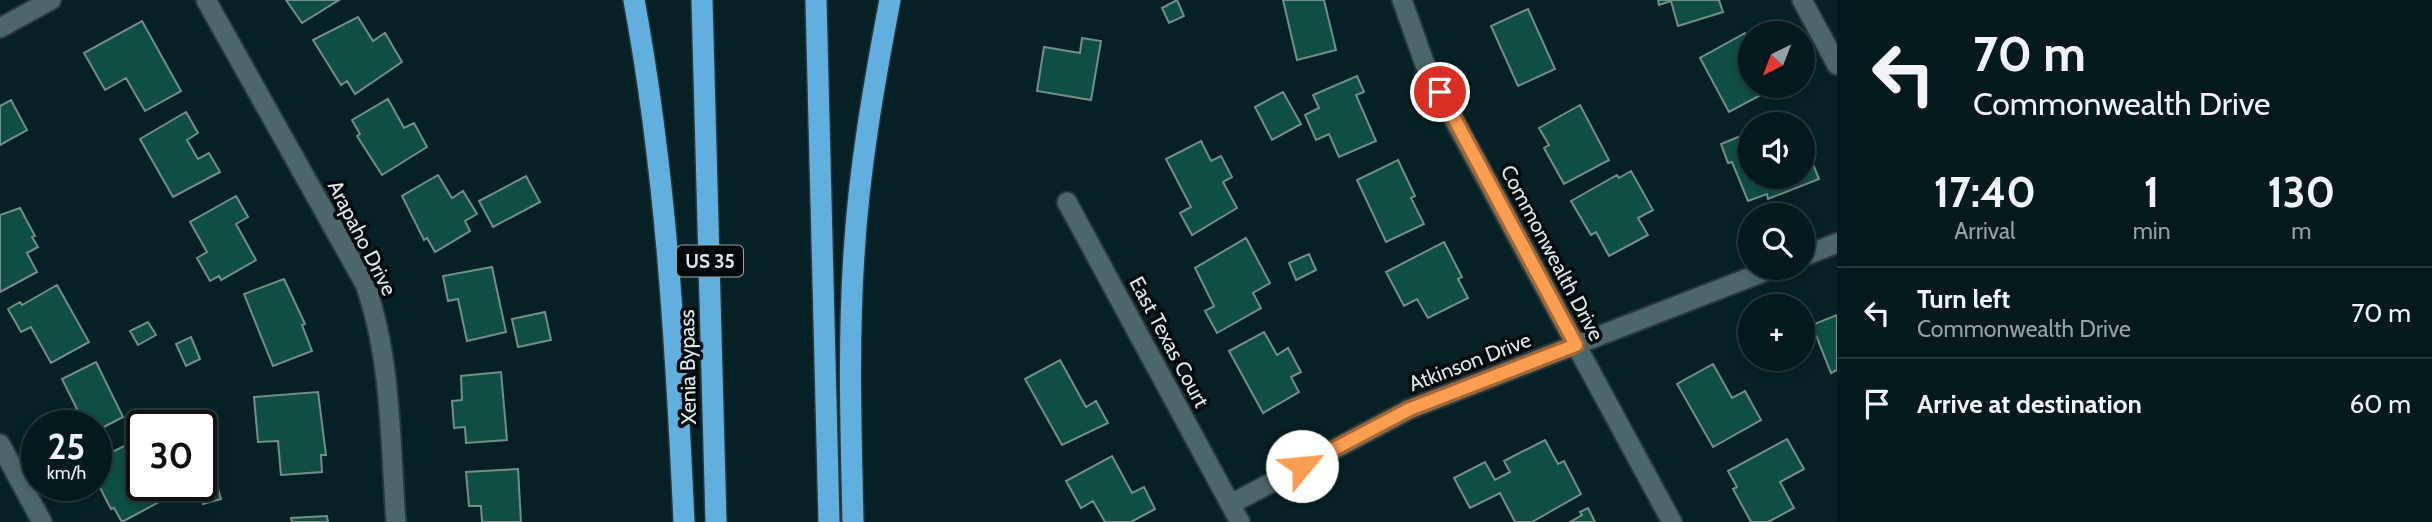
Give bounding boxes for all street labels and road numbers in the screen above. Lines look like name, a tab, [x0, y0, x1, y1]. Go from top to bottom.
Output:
street label: Commonwealth Drive	[1496, 161, 1609, 345]
street label: Arapaho Drive	[323, 176, 402, 300]
road number: US 35	[677, 246, 743, 276]
street label: East Texas Court	[1124, 272, 1214, 412]
street label: Xenia Bypass	[674, 309, 701, 425]
street label: Atkinson Drive	[1405, 327, 1535, 396]

